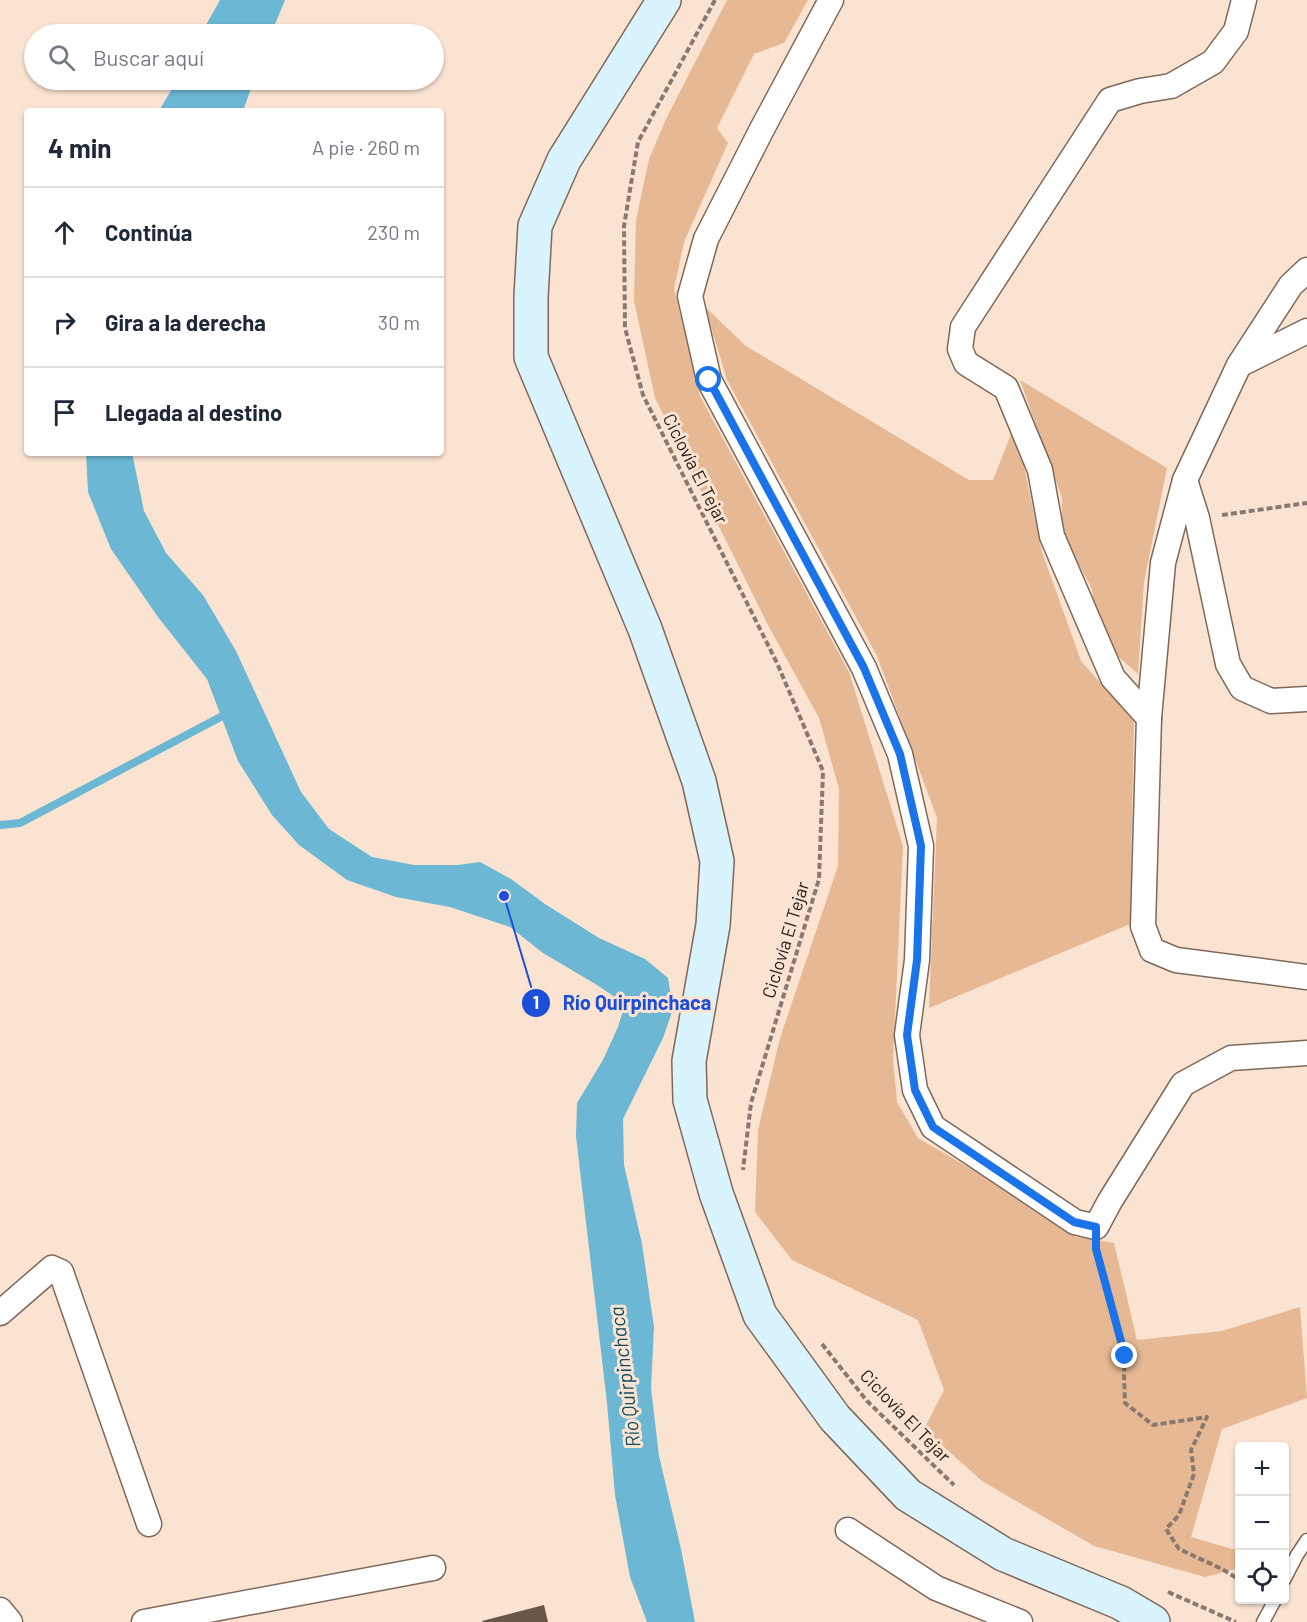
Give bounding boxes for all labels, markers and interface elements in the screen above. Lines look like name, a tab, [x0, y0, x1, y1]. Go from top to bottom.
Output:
search box	[24, 24, 444, 90]
icon: search	[45, 41, 78, 74]
text: Buscar aquí	[93, 44, 204, 70]
text: 4 min	[48, 132, 112, 163]
text: A pie · 260 m	[312, 135, 420, 159]
icon: ahead	[48, 216, 81, 249]
text: Continúa	[105, 219, 192, 245]
text: 230 m	[367, 220, 420, 244]
icon: right	[48, 306, 81, 339]
text: Gira a la derecha	[105, 309, 266, 335]
text: 30 m	[378, 310, 420, 334]
route start	[695, 366, 721, 392]
icon: arrive	[48, 396, 81, 429]
text: Llegada al destino	[105, 399, 282, 425]
street label: Ciclovía El Tejar	[659, 410, 733, 528]
street label: Ciclovía El Tejar	[757, 878, 813, 1001]
callout: Río Quirpinchaca	[521, 984, 724, 1022]
text: Río Quirpinchaca	[563, 990, 711, 1014]
text: 1	[533, 991, 539, 1013]
water label: Río Quirpinchaca	[603, 1305, 645, 1449]
route end	[1111, 1342, 1137, 1368]
street label: Ciclovía El Tejar	[856, 1364, 956, 1467]
map controls	[1235, 1442, 1289, 1604]
button: +	[1235, 1442, 1289, 1496]
button: −	[1235, 1496, 1289, 1550]
button: locate	[1235, 1550, 1289, 1604]

